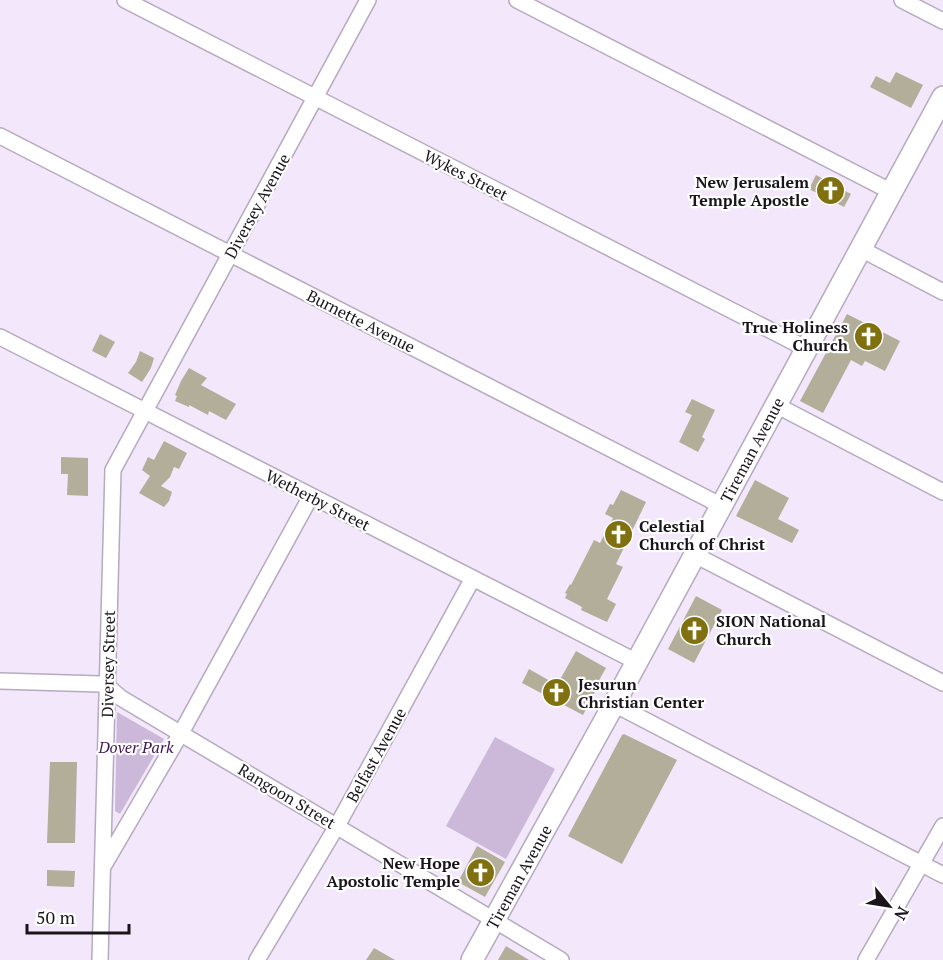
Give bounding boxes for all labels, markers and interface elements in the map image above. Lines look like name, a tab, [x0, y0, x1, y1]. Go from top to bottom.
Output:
street label: Wykes Street	[420, 144, 512, 206]
street label: Diversey Avenue	[219, 150, 295, 262]
place label: New Jerusalem Temple Apostle	[690, 171, 809, 211]
church icon: New Jerusalem Temple Apostle	[814, 175, 846, 207]
street label: Burnette Avenue	[303, 284, 419, 358]
place label: True Holiness Church	[742, 316, 849, 356]
church icon: True Holiness Church	[853, 320, 885, 352]
street label: Tireman Avenue	[715, 394, 789, 506]
street label: Wetherby Street	[262, 464, 374, 536]
place label: Celestial Church of Christ	[639, 515, 766, 555]
church icon: Celestial Church of Christ	[602, 519, 634, 551]
street label: Diversey Street	[96, 610, 120, 718]
place label: SION National Church	[716, 610, 826, 650]
church icon: SION National Church	[679, 614, 711, 646]
place label: Jesurun Christian Center	[578, 673, 704, 713]
church icon: Jesurun Christian Center	[541, 677, 573, 709]
street label: Belfast Avenue	[341, 704, 411, 806]
park label: Dover Park	[97, 736, 174, 758]
street label: Rangoon Street	[234, 758, 340, 834]
street label: Tireman Avenue	[481, 821, 557, 933]
place label: New Hope Apostolic Temple	[326, 852, 460, 892]
church icon: New Hope Apostolic Temple	[465, 856, 497, 888]
north arrow	[859, 876, 919, 936]
scale bar	[27, 897, 129, 935]
text: N	[889, 903, 915, 924]
text: 50 m	[36, 905, 76, 929]

